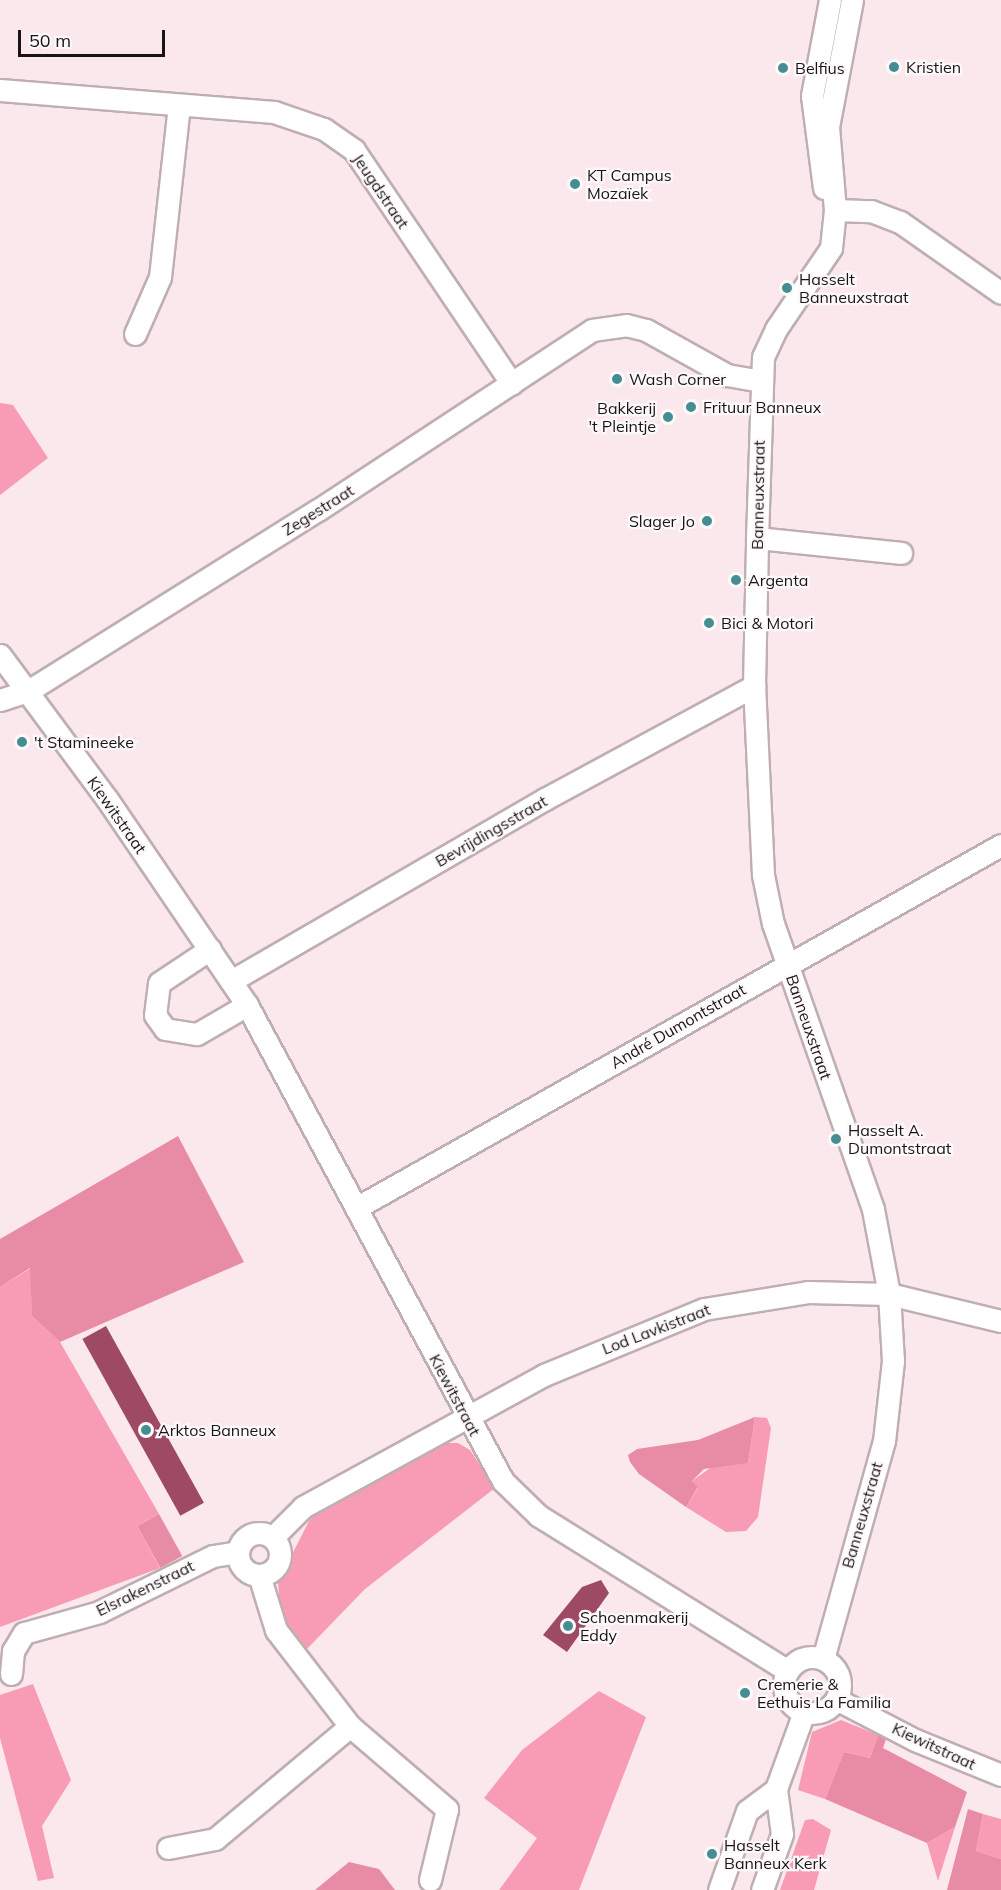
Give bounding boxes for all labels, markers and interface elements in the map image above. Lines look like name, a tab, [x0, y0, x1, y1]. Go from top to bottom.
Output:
scale bar	[21, 18, 168, 56]
text: 50 m	[29, 29, 71, 52]
place label: Kristien	[906, 57, 961, 77]
place label: Belfius	[795, 58, 845, 78]
marker: Kristien	[887, 60, 901, 74]
marker: Belfius	[776, 61, 790, 75]
street label: Jeugdstraat	[349, 150, 413, 232]
place label: KT Campus Mozaïek	[587, 165, 672, 203]
marker: KT Campus Mozaïek	[568, 177, 582, 191]
place label: Hasselt Banneuxstraat	[799, 269, 909, 307]
marker: Hasselt Banneuxstraat	[780, 281, 794, 295]
place label: Wash Corner	[629, 369, 726, 389]
marker: Wash Corner	[610, 372, 624, 386]
place label: Frituur Banneux	[703, 397, 821, 417]
place label: Bakkerij 't Pleintje	[588, 398, 656, 436]
marker: Frituur Banneux	[684, 400, 698, 414]
marker: Bakkerij 't Pleintje	[661, 410, 675, 424]
street label: Banneuxstraat	[747, 440, 769, 550]
street label: Zegestraat	[279, 481, 357, 539]
place label: Slager Jo	[629, 511, 695, 531]
marker: Slager Jo	[700, 514, 714, 528]
place label: Argenta	[748, 570, 808, 590]
marker: Argenta	[729, 573, 743, 587]
place label: Bici & Motori	[721, 613, 814, 633]
marker: Bici & Motori	[702, 616, 716, 630]
place label: 't Stamineeke	[34, 732, 134, 752]
marker: 't Stamineeke	[15, 735, 29, 749]
street label: Kiewitstraat	[83, 773, 151, 857]
street label: Bevrijdingsstraat	[432, 791, 550, 871]
street label: Banneuxstraat	[782, 972, 836, 1082]
street label: André Dumontstraat	[607, 980, 749, 1072]
place label: Hasselt A. Dumontstraat	[848, 1120, 951, 1158]
marker: Hasselt A. Dumontstraat	[829, 1132, 843, 1146]
street label: Lod Lavkistraat	[599, 1300, 713, 1358]
street label: Kiewitstraat	[425, 1351, 485, 1439]
place label: Arktos Banneux	[158, 1420, 276, 1440]
marker: Arktos Banneux	[139, 1423, 153, 1437]
street label: Banneuxstraat	[838, 1460, 886, 1570]
street label: Elsrakenstraat	[93, 1556, 197, 1620]
place label: Schoenmakerij Eddy	[580, 1607, 688, 1645]
marker: Schoenmakerij Eddy	[561, 1619, 575, 1633]
place label: Cremerie & Eethuis La Familia	[757, 1674, 891, 1712]
marker: Cremerie & Eethuis La Familia	[738, 1686, 752, 1700]
street label: Kiewitstraat	[889, 1718, 979, 1774]
place label: Hasselt Banneux Kerk	[724, 1835, 827, 1873]
marker: Hasselt Banneux Kerk	[705, 1847, 719, 1861]

